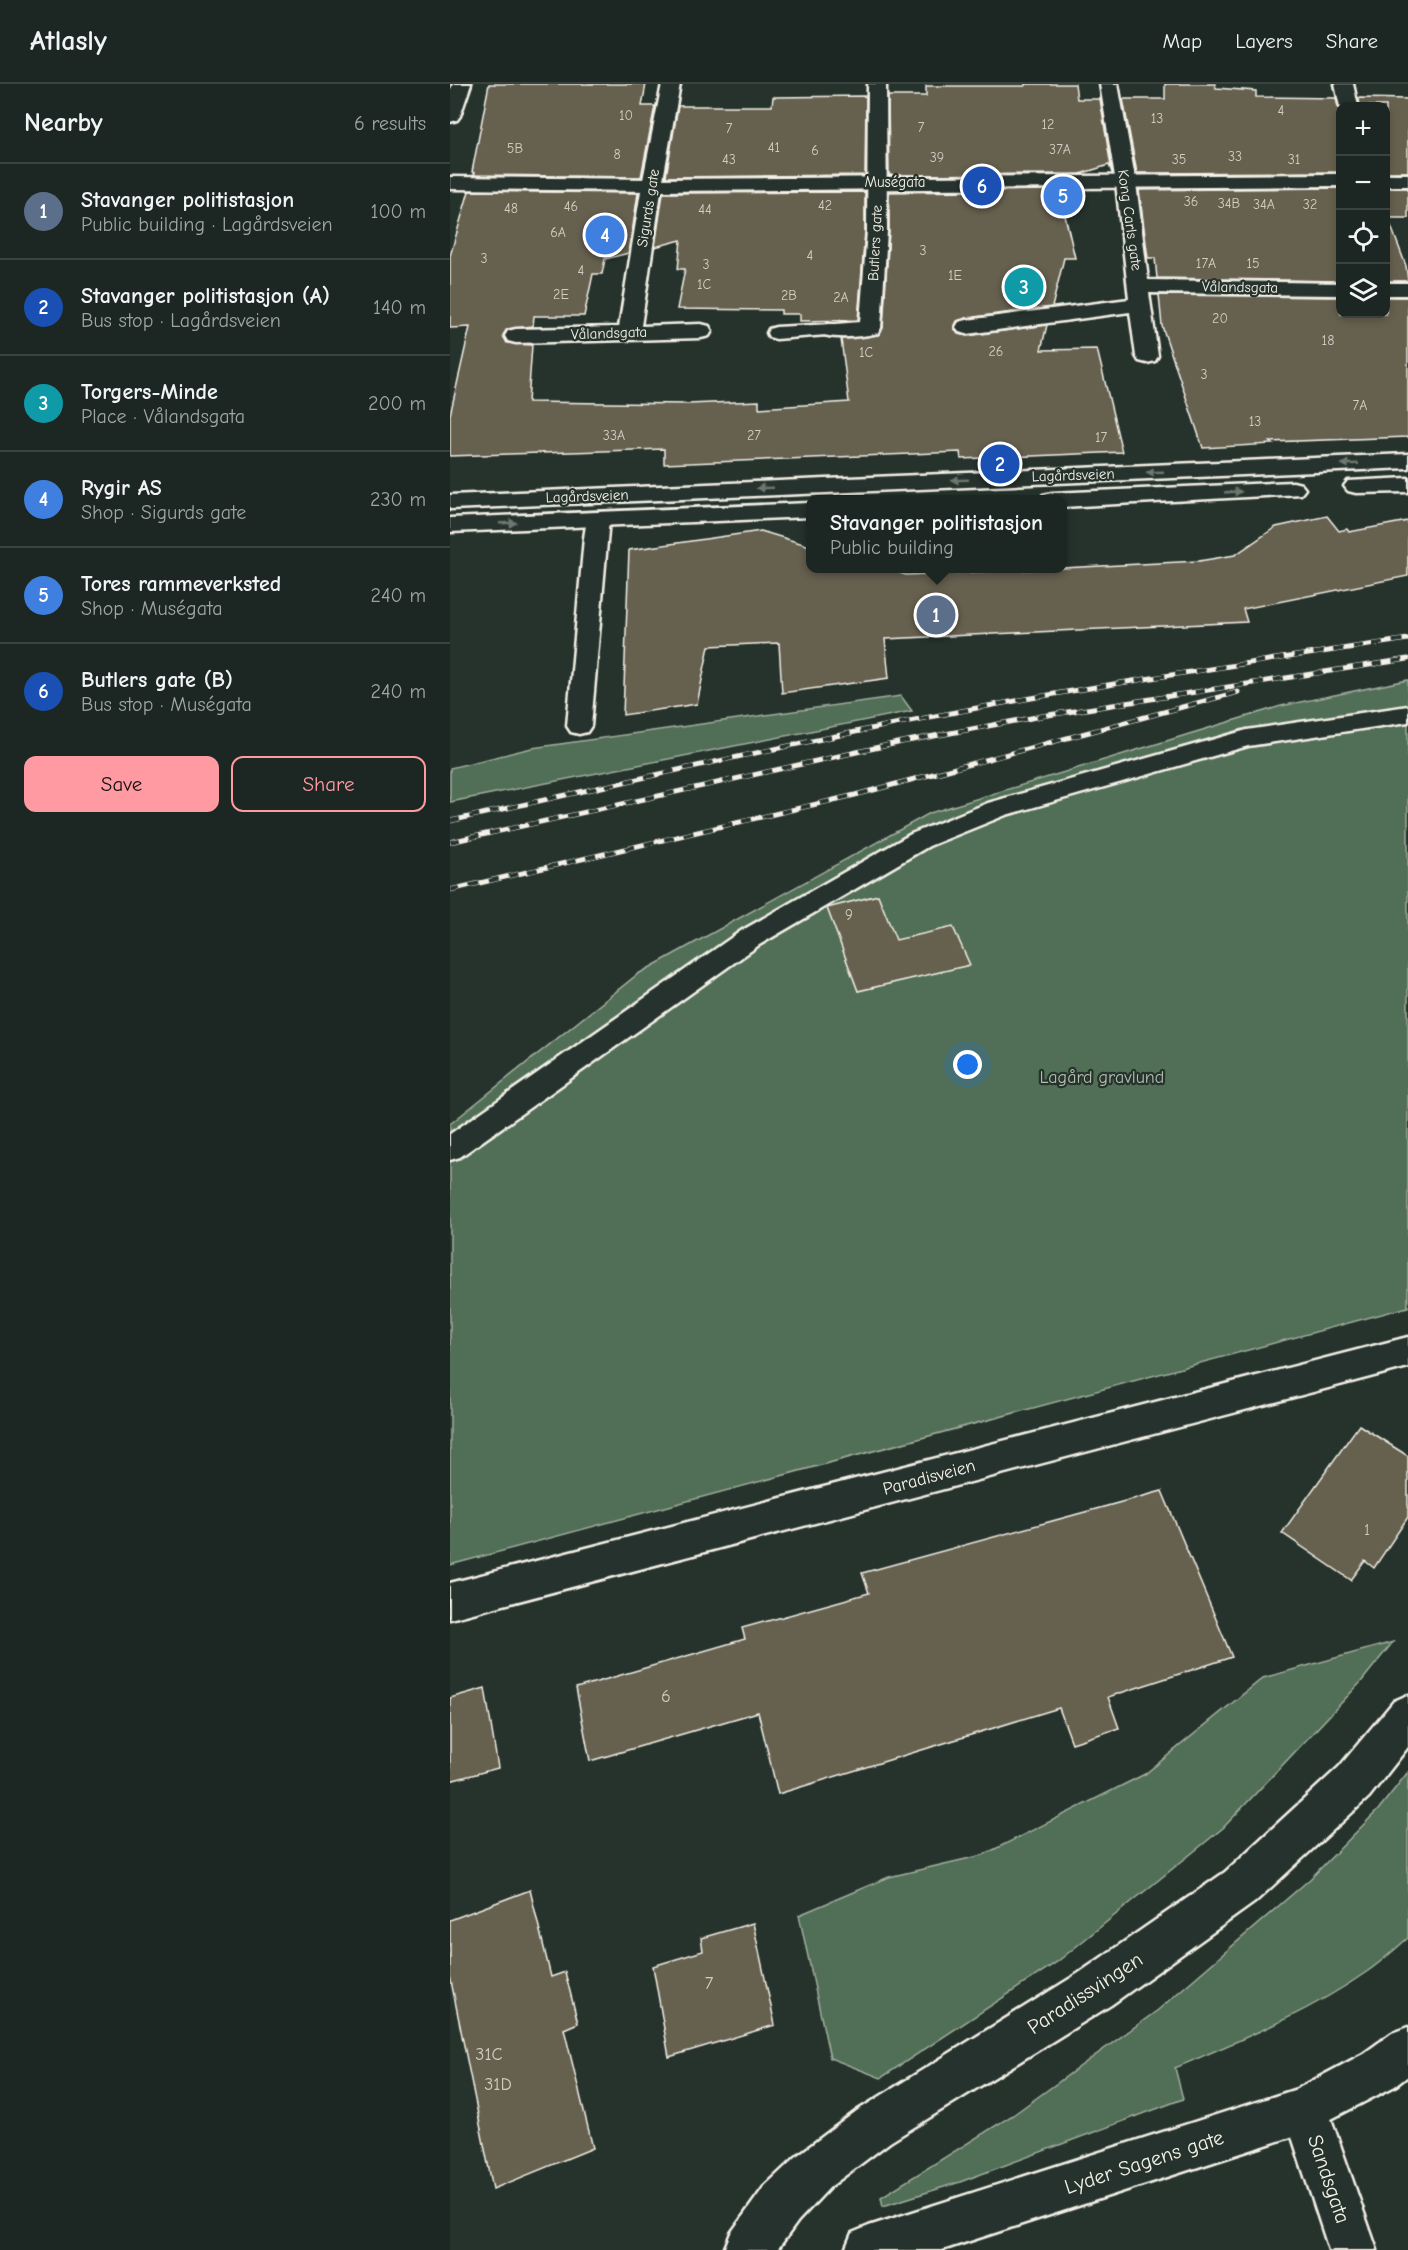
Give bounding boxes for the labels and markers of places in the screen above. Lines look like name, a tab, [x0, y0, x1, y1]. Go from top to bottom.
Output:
pin: 6	[962, 164, 1002, 208]
pin: 5	[1044, 174, 1082, 218]
pin: 4	[586, 212, 624, 258]
pin: 3	[1004, 264, 1044, 310]
pin: 2	[980, 442, 1020, 487]
pin: 1	[916, 592, 956, 638]

